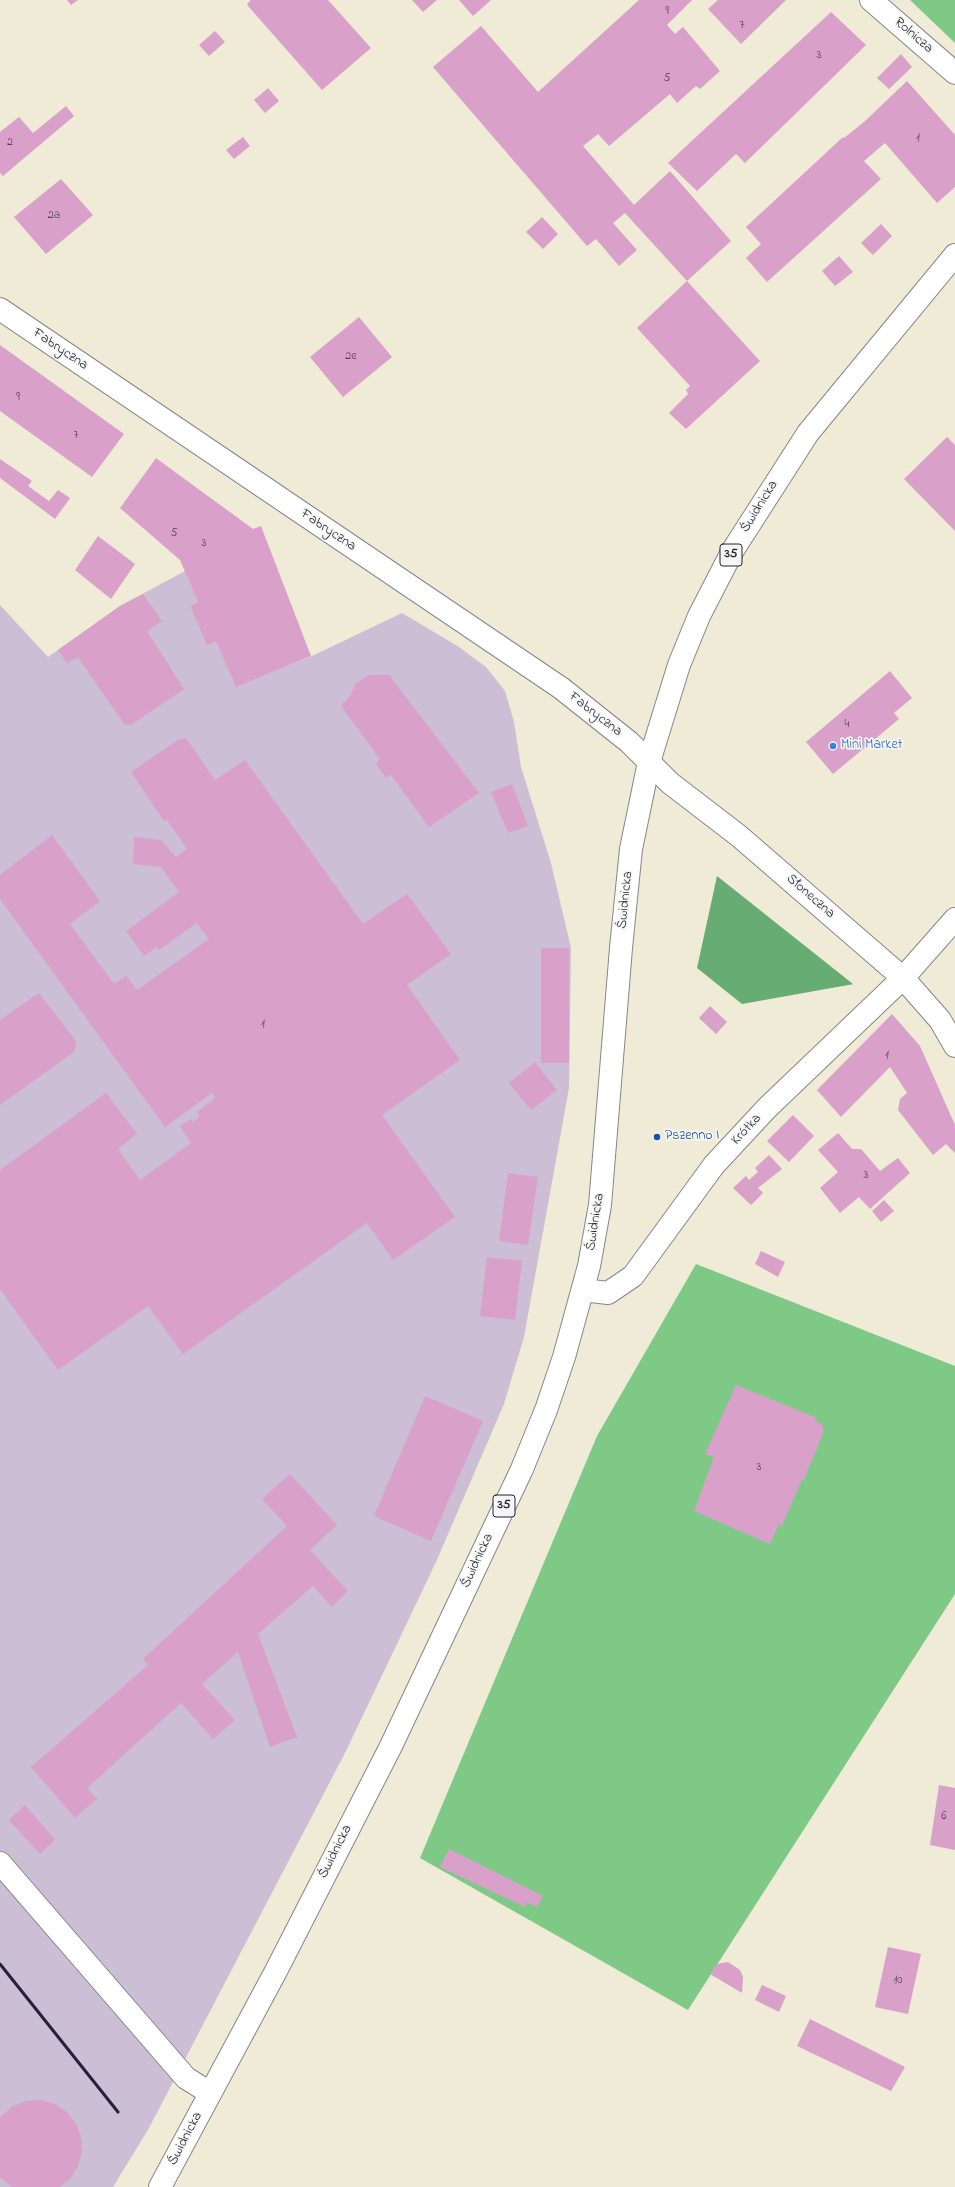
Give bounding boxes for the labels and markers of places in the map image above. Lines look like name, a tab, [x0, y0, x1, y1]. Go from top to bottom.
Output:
place label: Mini Market	[841, 738, 902, 754]
marker: Mini Market	[828, 741, 838, 751]
place label: Pszenno I	[665, 1129, 719, 1145]
marker: Pszenno I	[652, 1132, 662, 1142]

